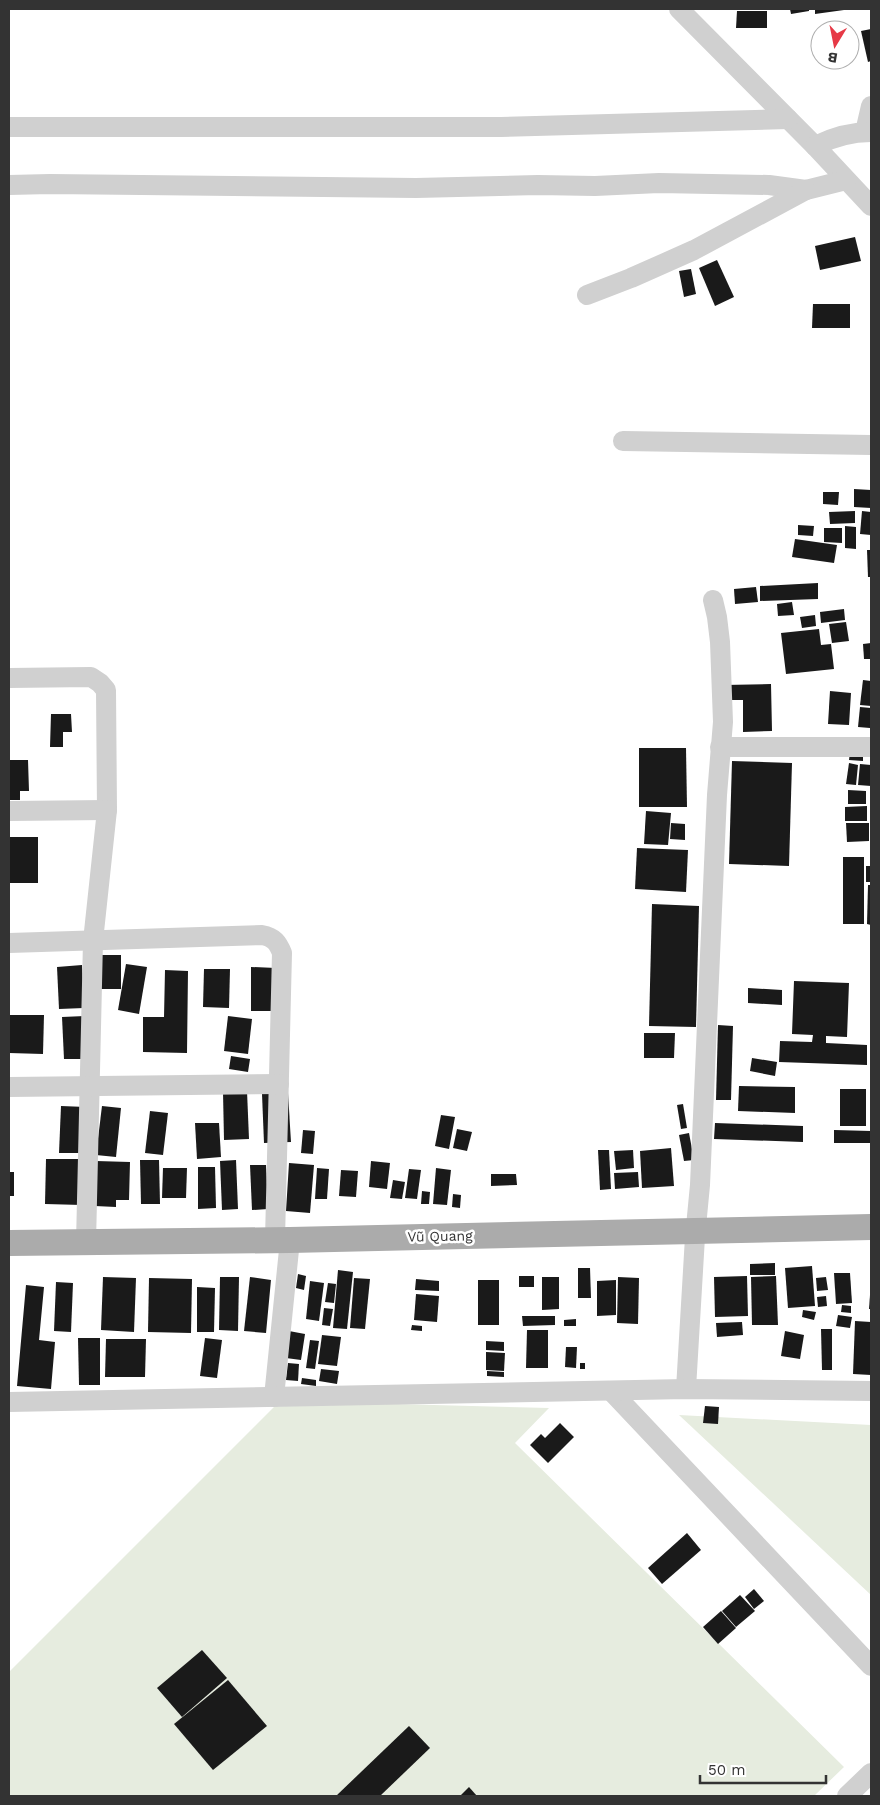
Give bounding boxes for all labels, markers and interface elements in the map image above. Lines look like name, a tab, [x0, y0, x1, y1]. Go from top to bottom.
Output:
north arrow	[810, 20, 860, 70]
text: B	[826, 49, 839, 67]
street label: Vũ Quang	[407, 1227, 473, 1245]
scale bar	[700, 1752, 826, 1784]
text: 50 m	[708, 1761, 745, 1779]

